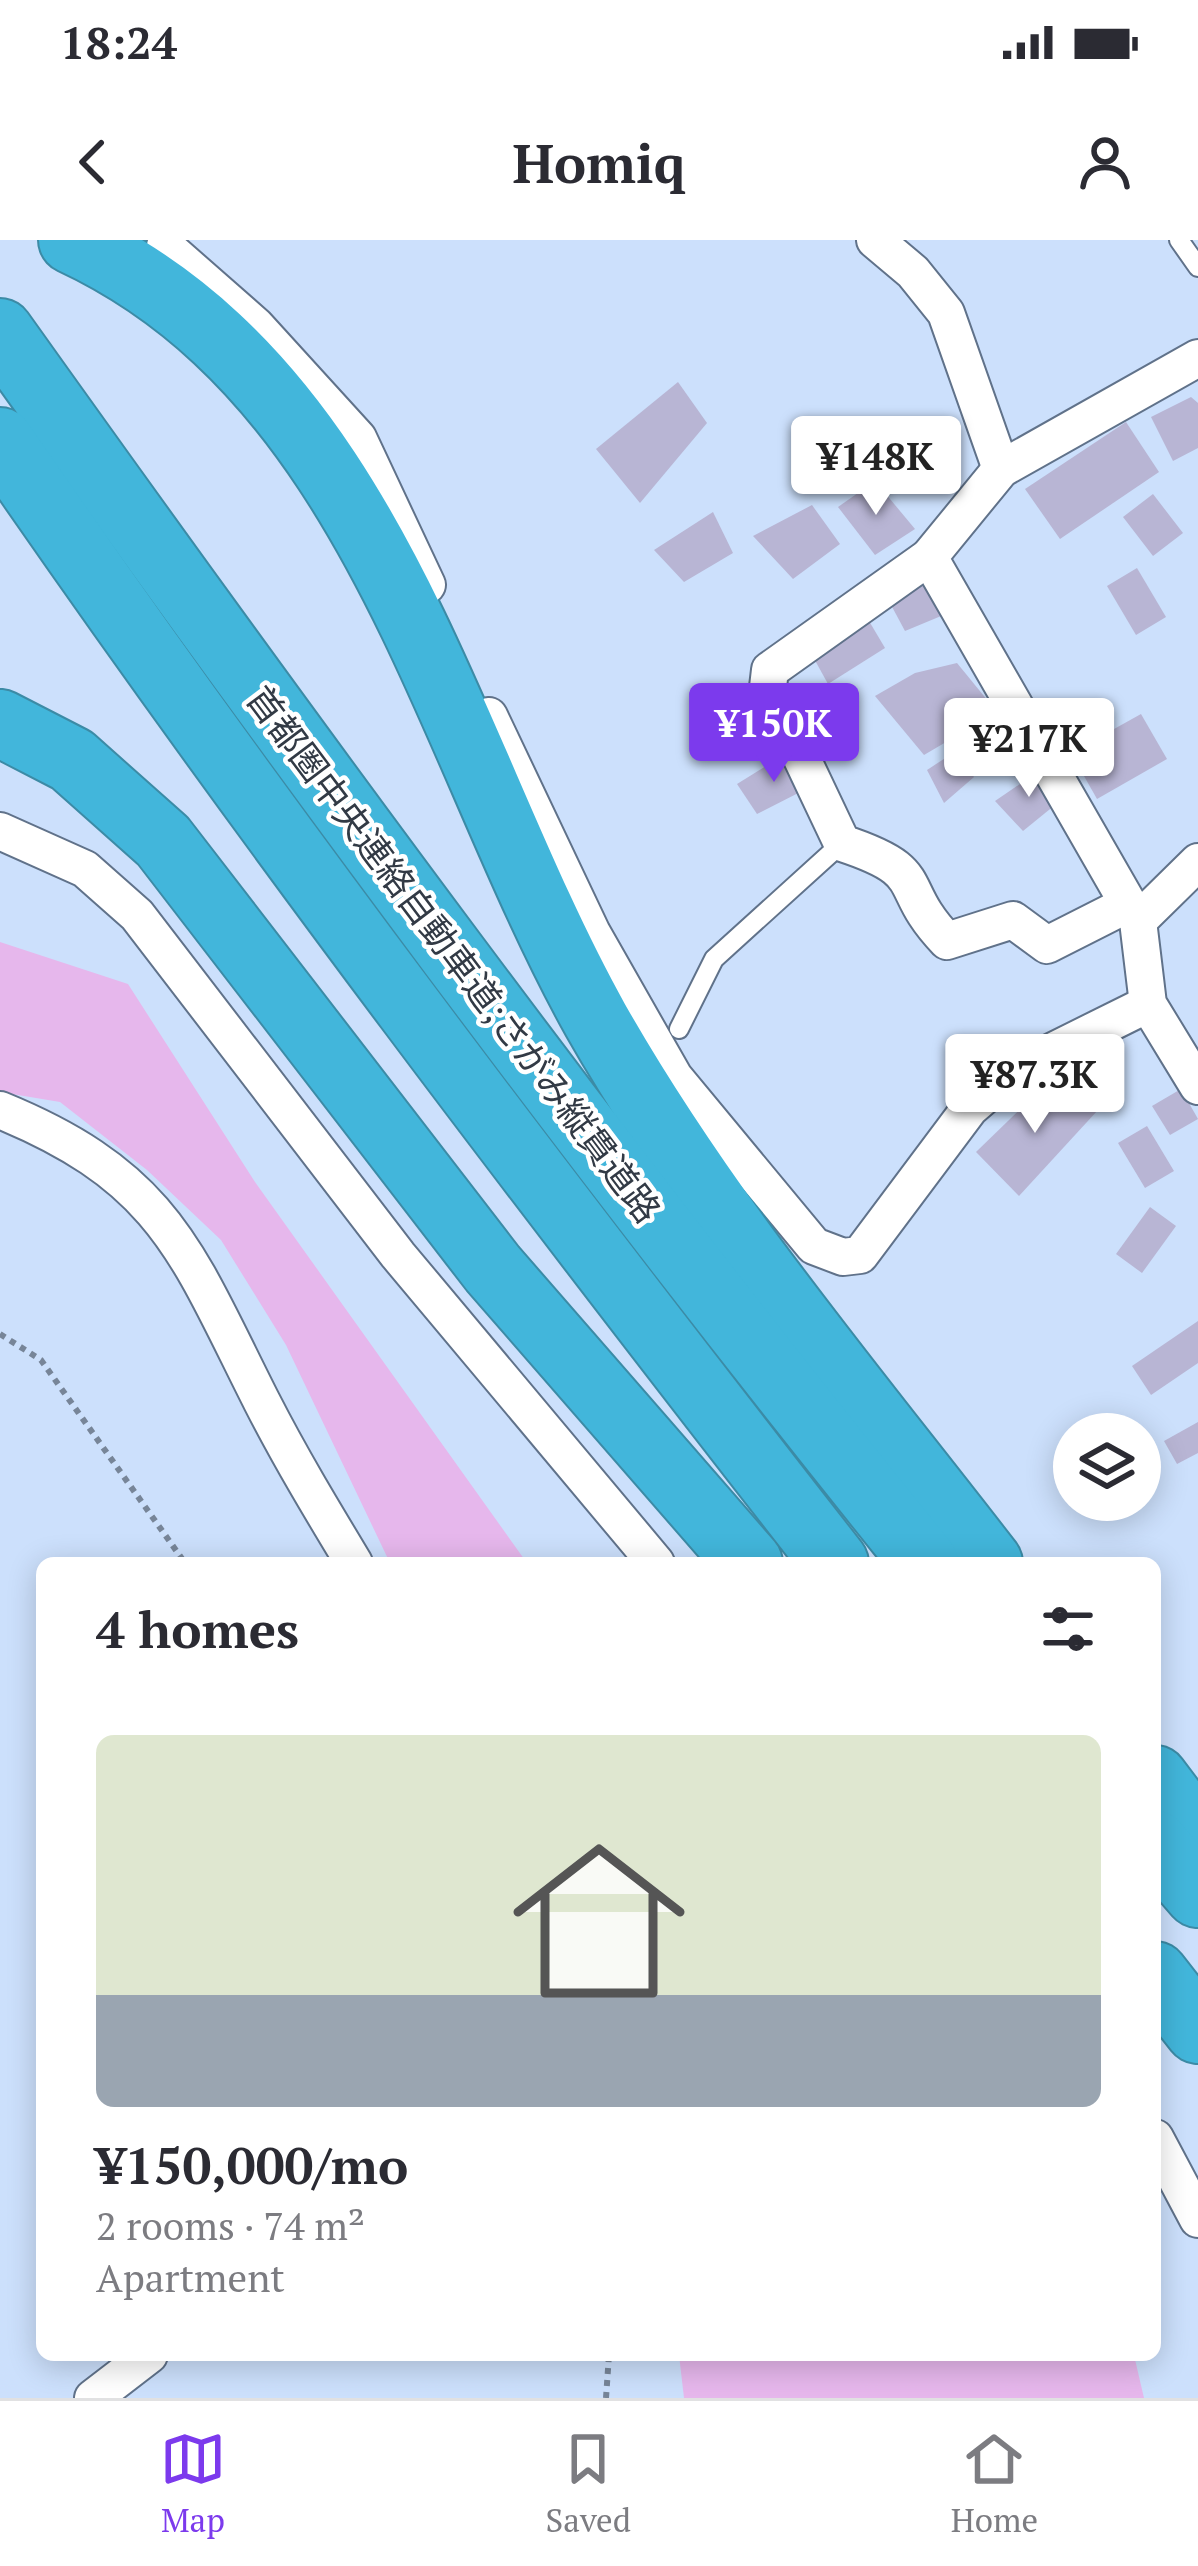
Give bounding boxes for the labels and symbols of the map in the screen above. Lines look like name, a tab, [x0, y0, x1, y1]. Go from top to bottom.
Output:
pin: ¥148K	[792, 416, 960, 518]
street label: 首都圏中央連絡自動車道;さがみ縦貫道路	[237, 676, 671, 1232]
pin: ¥150K	[690, 683, 858, 785]
pin: ¥217K	[945, 698, 1113, 800]
pin: ¥87.3K	[937, 1034, 1133, 1136]

